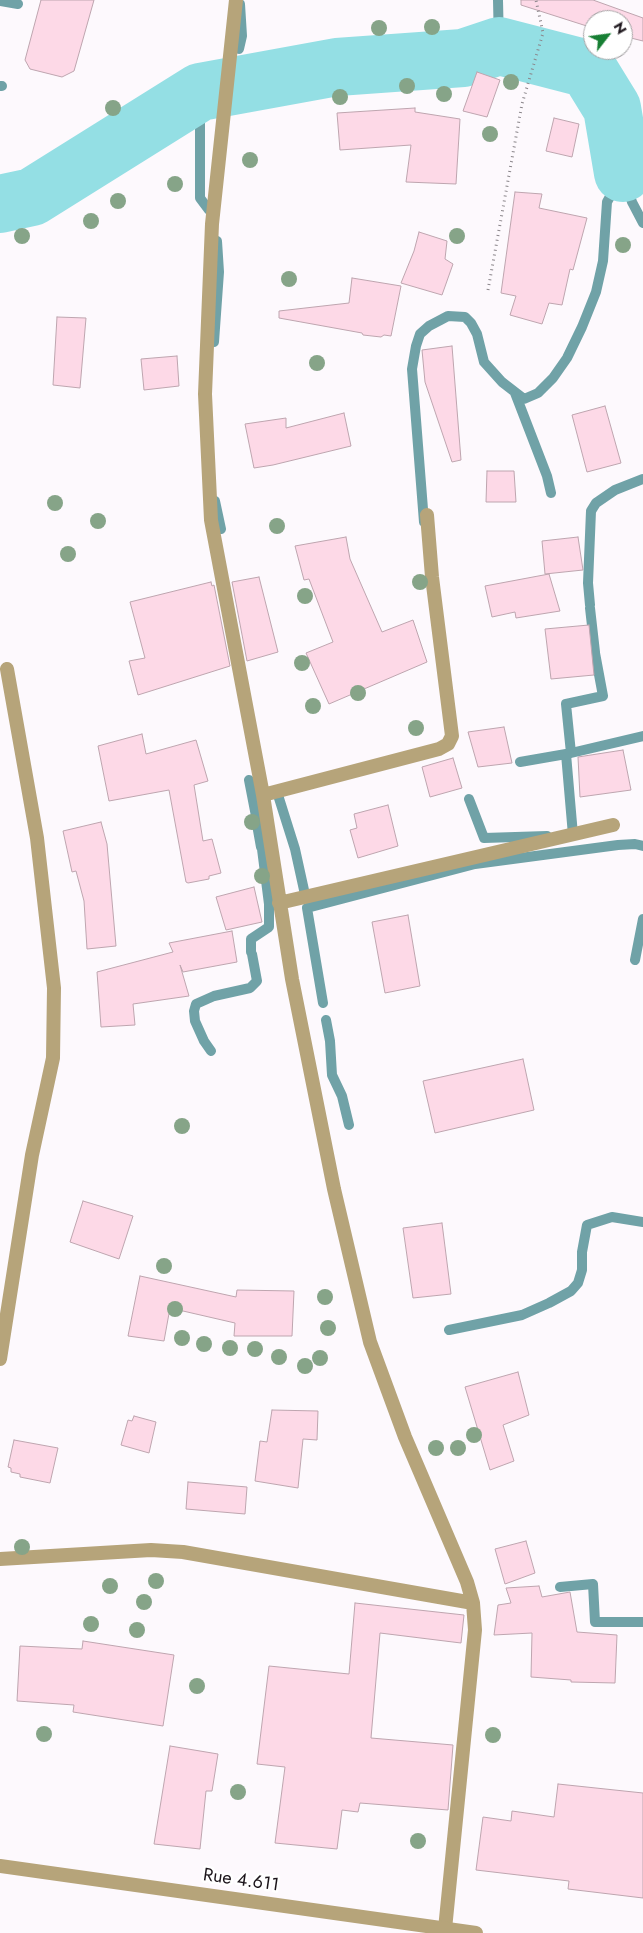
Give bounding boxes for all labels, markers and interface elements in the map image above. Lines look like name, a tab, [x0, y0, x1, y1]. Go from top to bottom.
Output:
north arrow	[583, 10, 633, 60]
text: N	[609, 18, 632, 38]
street label: Rue 4.611	[202, 1865, 280, 1897]

